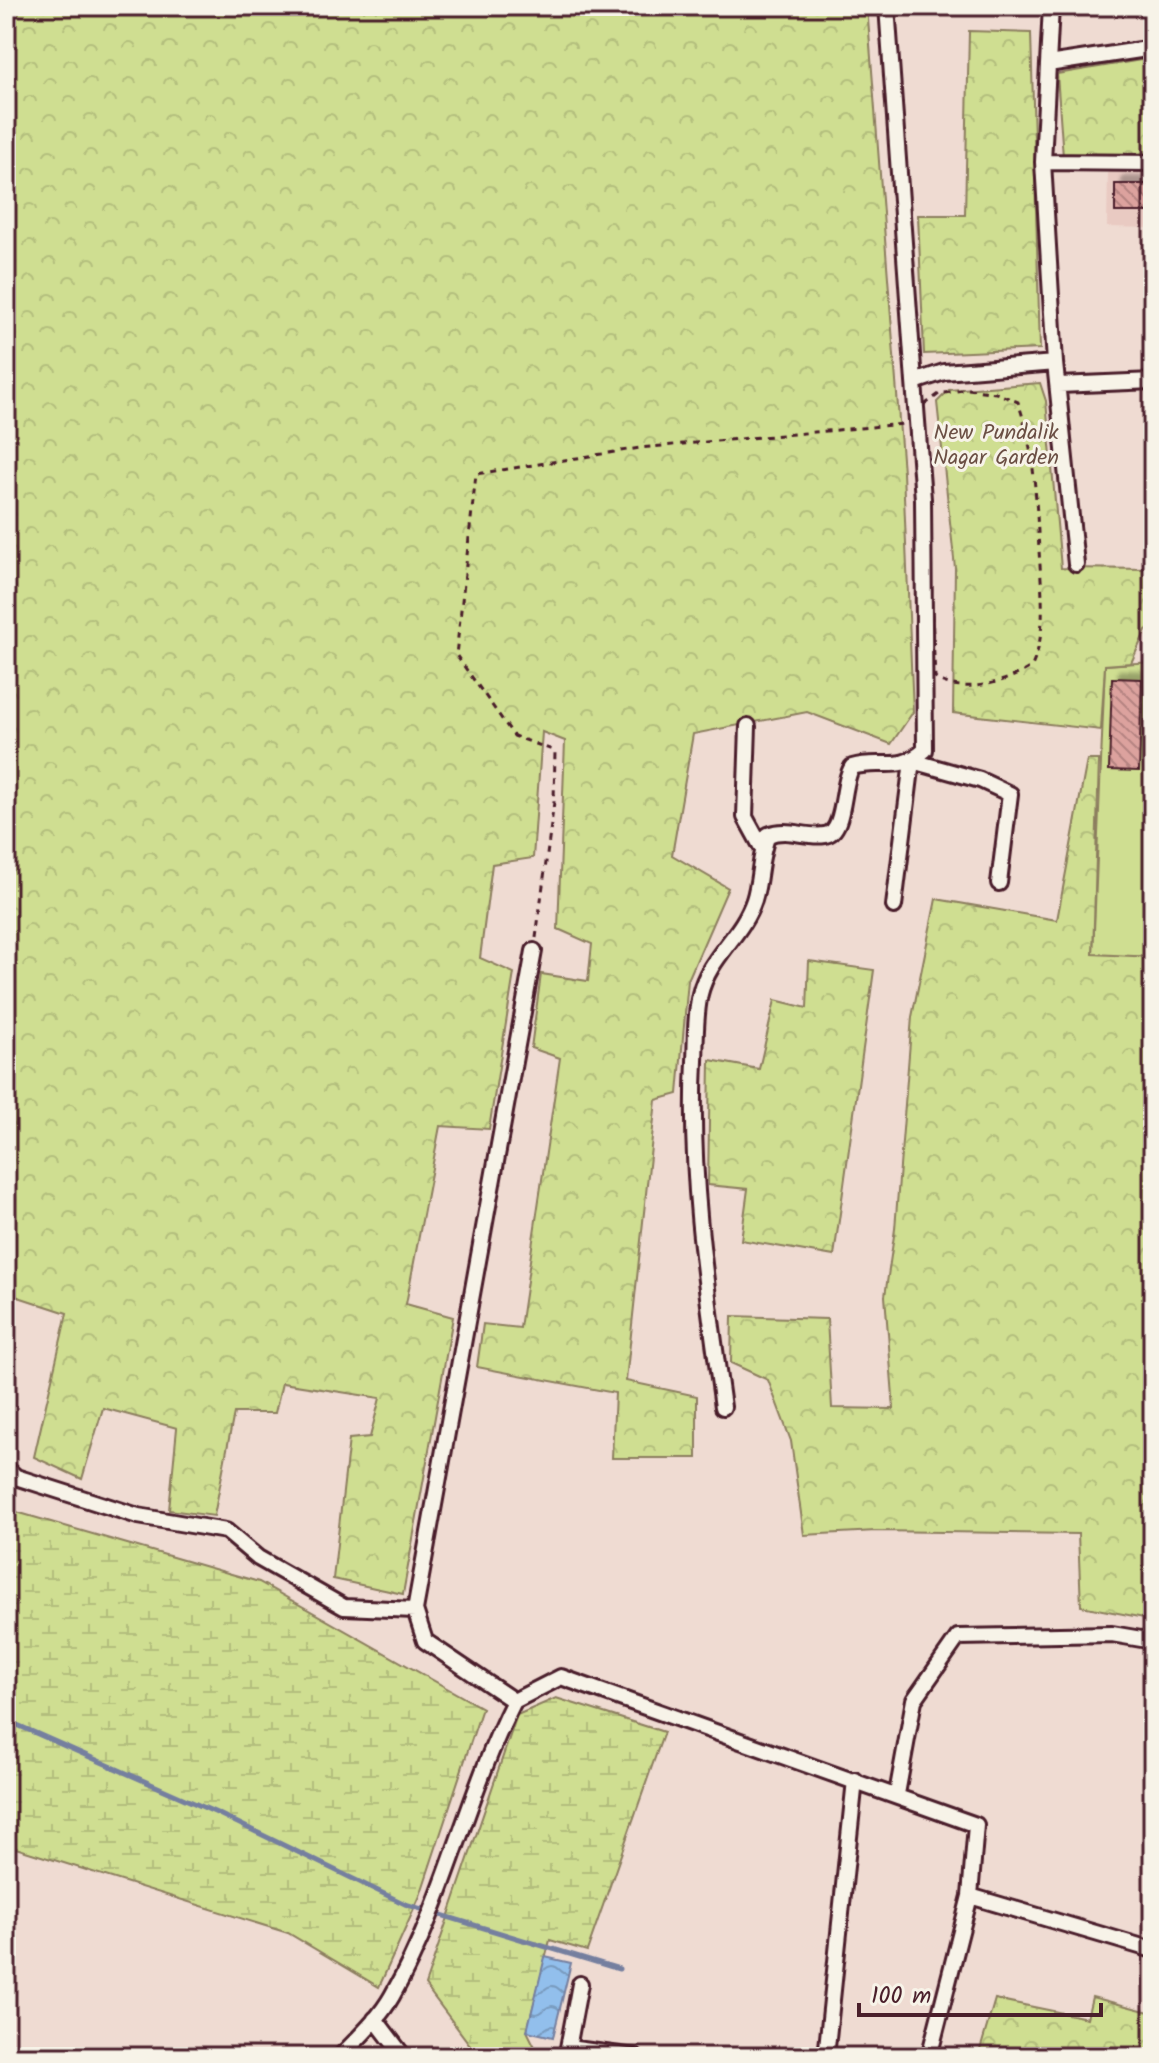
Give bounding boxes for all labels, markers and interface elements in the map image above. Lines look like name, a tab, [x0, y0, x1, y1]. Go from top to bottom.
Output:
park label: New Pundalik Nagar Garden	[933, 416, 1059, 476]
scale bar	[859, 1967, 1101, 2017]
text: 100 m	[871, 1977, 931, 2016]

